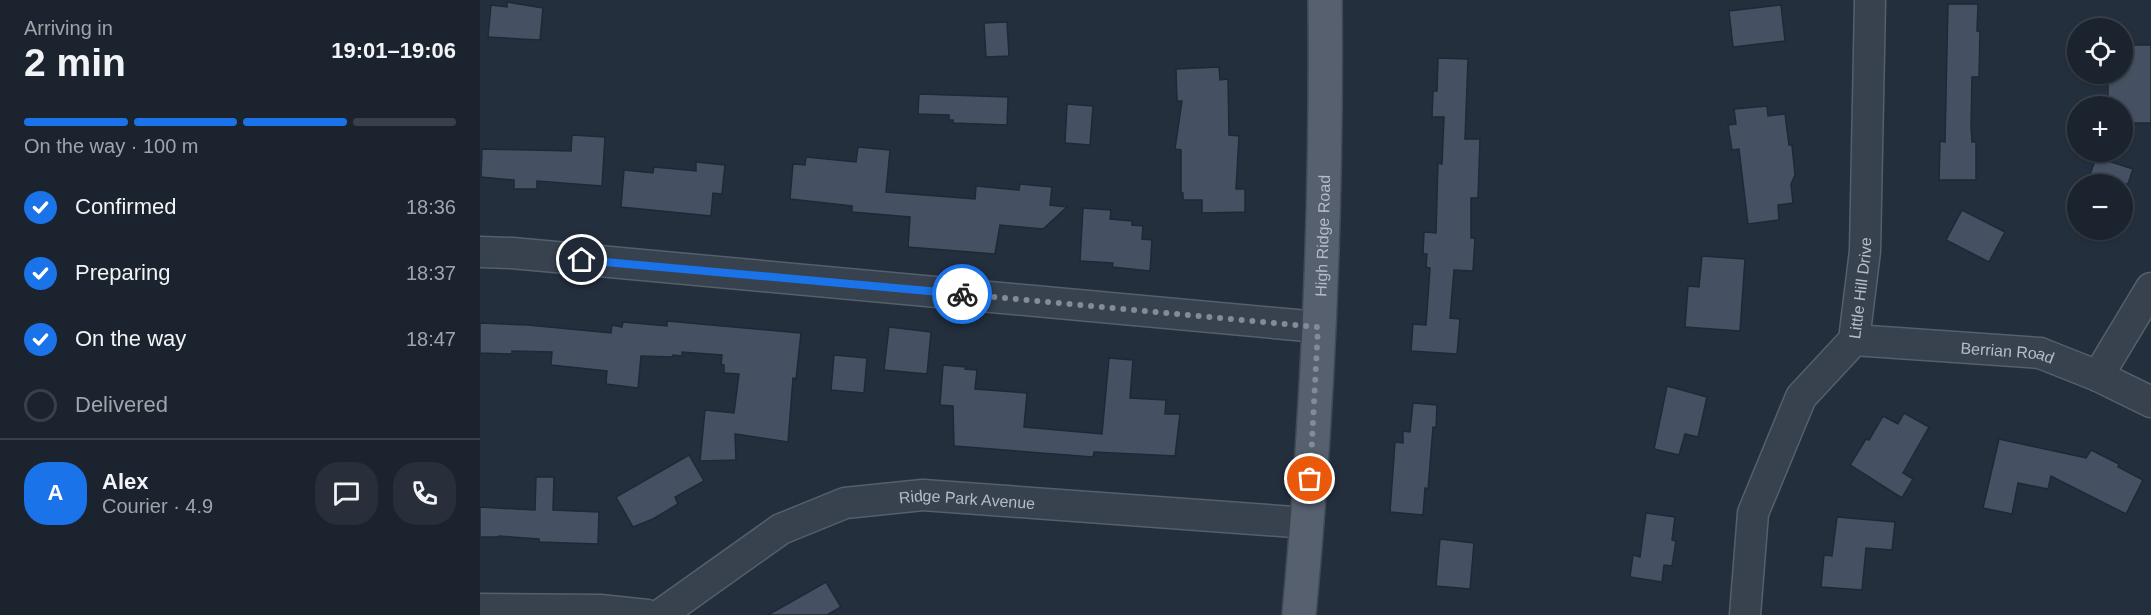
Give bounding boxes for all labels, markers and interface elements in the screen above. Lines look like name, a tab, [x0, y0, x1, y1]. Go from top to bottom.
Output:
text: Arriving in	[24, 17, 113, 39]
map controls	[2067, 18, 2133, 240]
button: locate	[2067, 18, 2133, 84]
text: 19:01–19:06	[331, 38, 456, 63]
text: 2 min	[24, 41, 126, 84]
button: +	[2067, 96, 2133, 162]
text: On the way · 100 m	[24, 135, 199, 157]
button: −	[2067, 174, 2133, 240]
street label: High Ridge Road	[1312, 175, 1333, 297]
icon: check	[24, 191, 57, 224]
text: Confirmed	[75, 194, 176, 219]
text: 18:36	[406, 196, 456, 218]
pin	[556, 234, 607, 285]
street label: Little Hill Drive	[1846, 237, 1874, 340]
icon: home	[565, 243, 598, 276]
icon: check	[24, 257, 57, 290]
text: Preparing	[75, 260, 170, 285]
text: 18:37	[406, 262, 456, 284]
courier	[932, 264, 992, 324]
icon: bike	[946, 278, 979, 311]
icon: check	[24, 323, 57, 356]
text: On the way	[75, 326, 186, 351]
text: 18:47	[406, 328, 456, 350]
street label: Berrian Road	[1960, 339, 2057, 366]
text: Delivered	[75, 392, 168, 417]
pin	[1284, 453, 1335, 504]
button: chat	[315, 462, 378, 525]
button: phone	[393, 462, 456, 525]
icon: bag	[1293, 462, 1326, 495]
text: Alex	[102, 469, 148, 494]
text: A	[48, 480, 63, 505]
street label: Ridge Park Avenue	[898, 487, 1036, 512]
text: Courier · 4.9	[102, 495, 213, 517]

